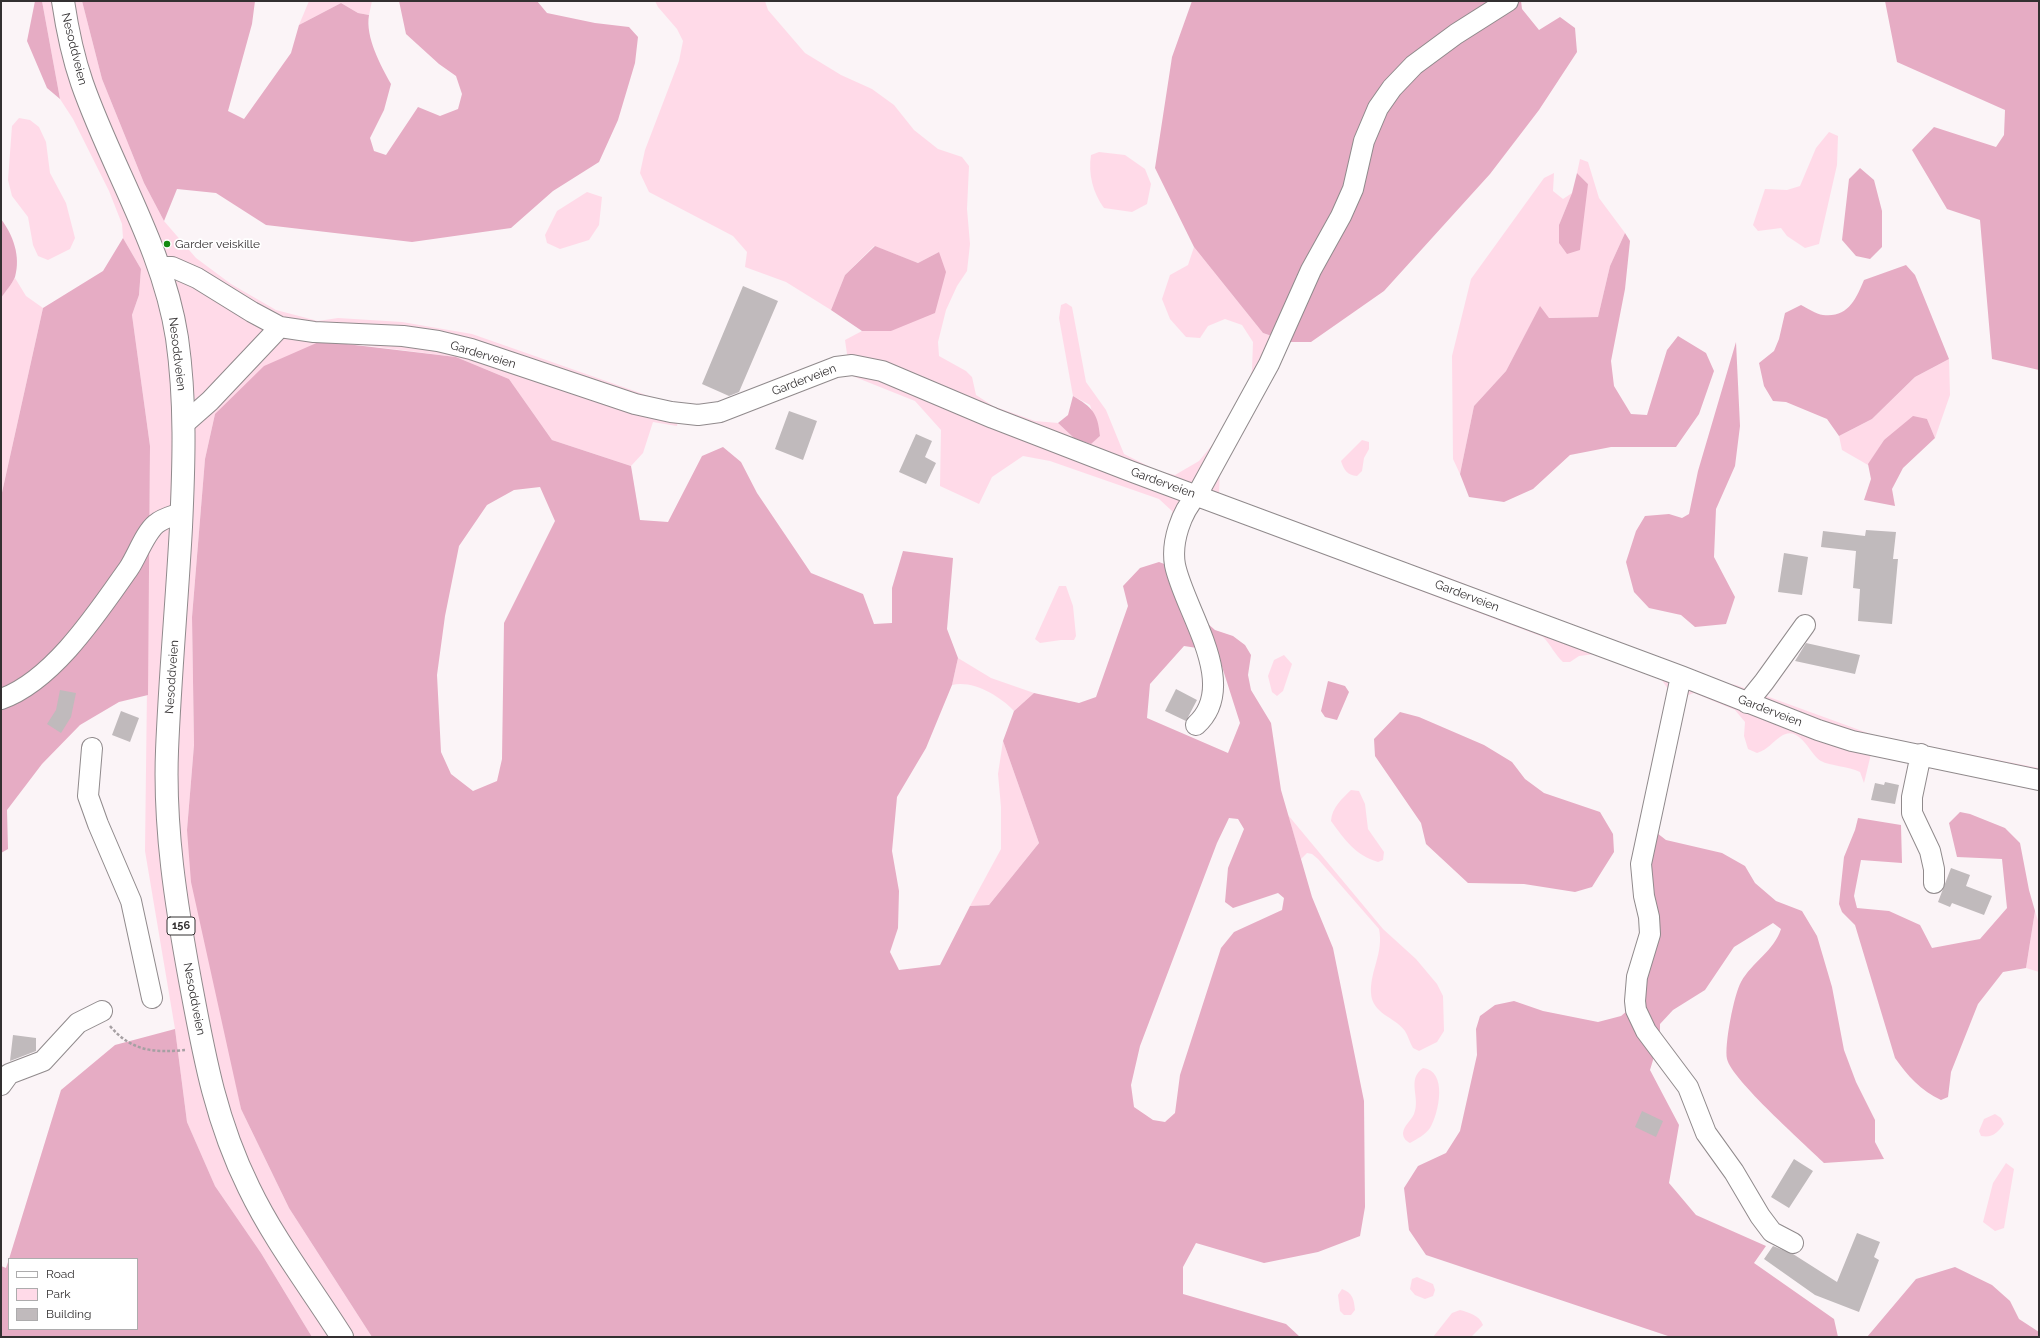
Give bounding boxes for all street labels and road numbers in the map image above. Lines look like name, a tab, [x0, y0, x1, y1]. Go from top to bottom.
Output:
street label: Nesoddveien	[58, 11, 90, 87]
street label: Nesoddveien	[165, 316, 189, 392]
street label: Garderveien	[448, 338, 518, 372]
street label: Garderveien	[770, 361, 838, 399]
street label: Garderveien	[1129, 465, 1197, 501]
street label: Garderveien	[1433, 577, 1501, 615]
street label: Nesoddveien	[162, 640, 182, 714]
street label: Garderveien	[1736, 692, 1804, 730]
road number: 156	[167, 917, 195, 935]
street label: Nesoddveien	[180, 961, 208, 1037]

